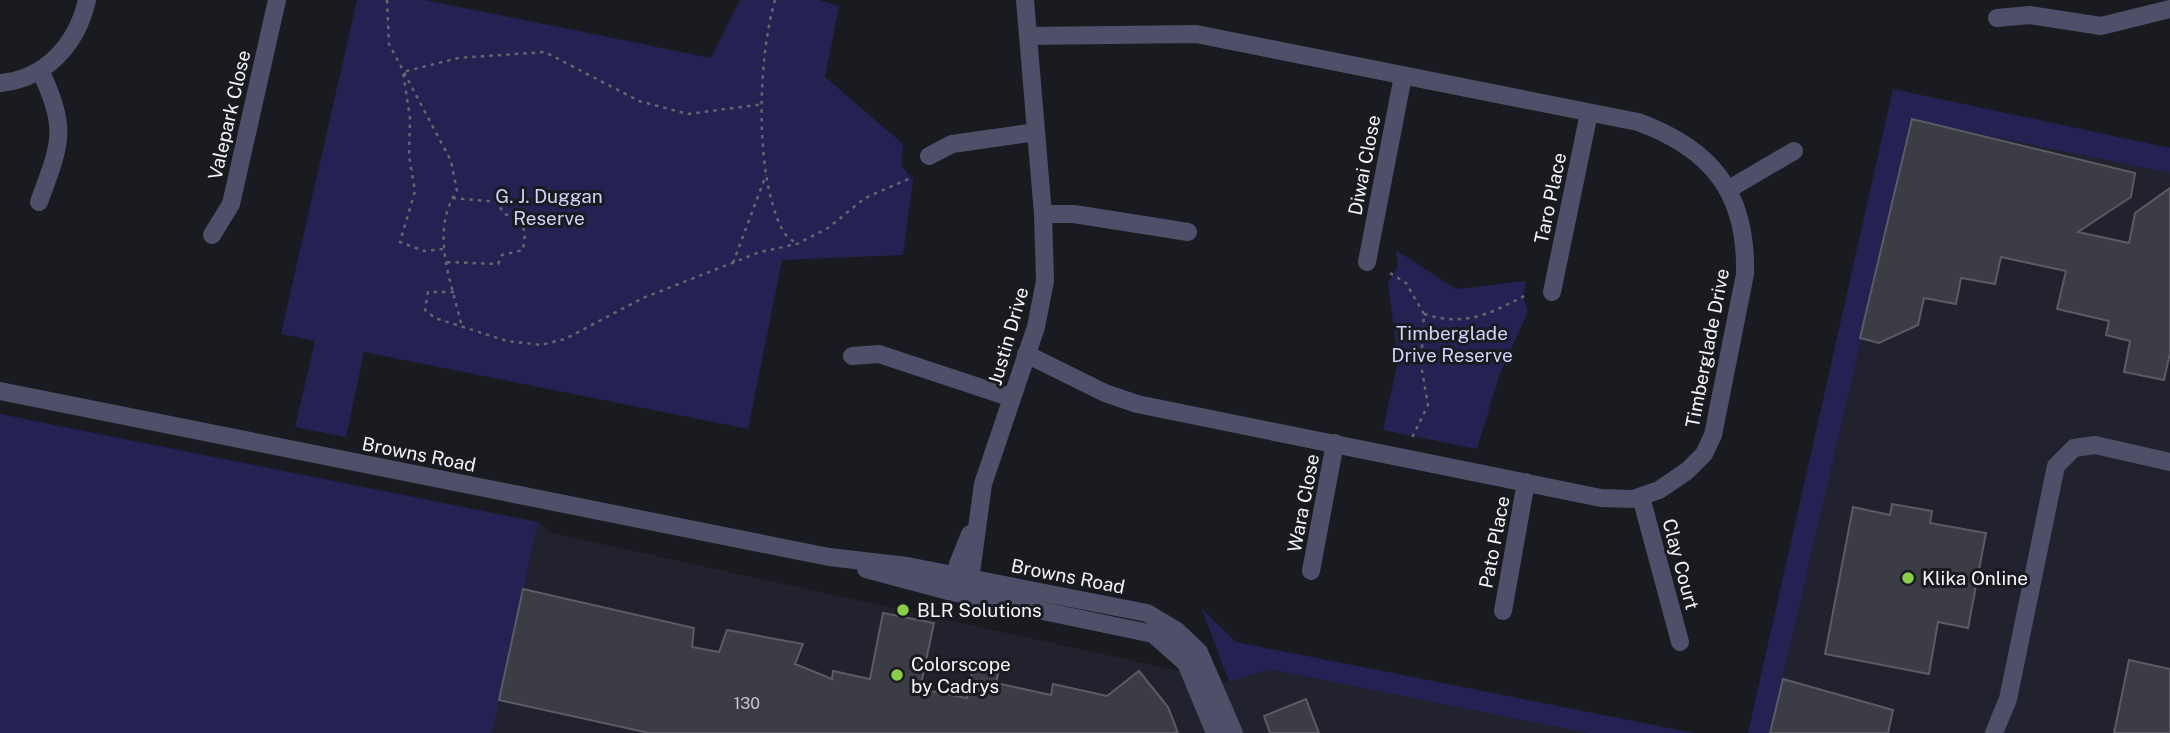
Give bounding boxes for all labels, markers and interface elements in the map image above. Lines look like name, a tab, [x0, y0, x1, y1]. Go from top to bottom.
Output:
street label: Valepark Close	[203, 48, 255, 182]
street label: Diwai Close	[1343, 113, 1385, 217]
street label: Taro Place	[1530, 150, 1570, 246]
park label: G. J. Duggan Reserve	[495, 185, 603, 229]
street label: Timberglade Drive	[1681, 266, 1733, 430]
street label: Justin Drive	[983, 284, 1033, 388]
park label: Timberglade Drive Reserve	[1391, 322, 1513, 366]
street label: Browns Road	[360, 432, 478, 476]
street label: Wara Close	[1283, 452, 1323, 554]
street label: Pato Place	[1474, 494, 1514, 590]
street label: Clay Court	[1658, 516, 1704, 612]
street label: Browns Road	[1009, 554, 1127, 598]
place label: Klika Online	[1922, 567, 2028, 589]
marker: Klika Online	[1900, 570, 1916, 586]
place label: BLR Solutions	[917, 599, 1042, 621]
marker: BLR Solutions	[895, 602, 911, 618]
place label: Colorscope by Cadrys	[911, 653, 1011, 697]
marker: Colorscope by Cadrys	[889, 667, 905, 683]
house number: 130	[734, 694, 760, 713]

